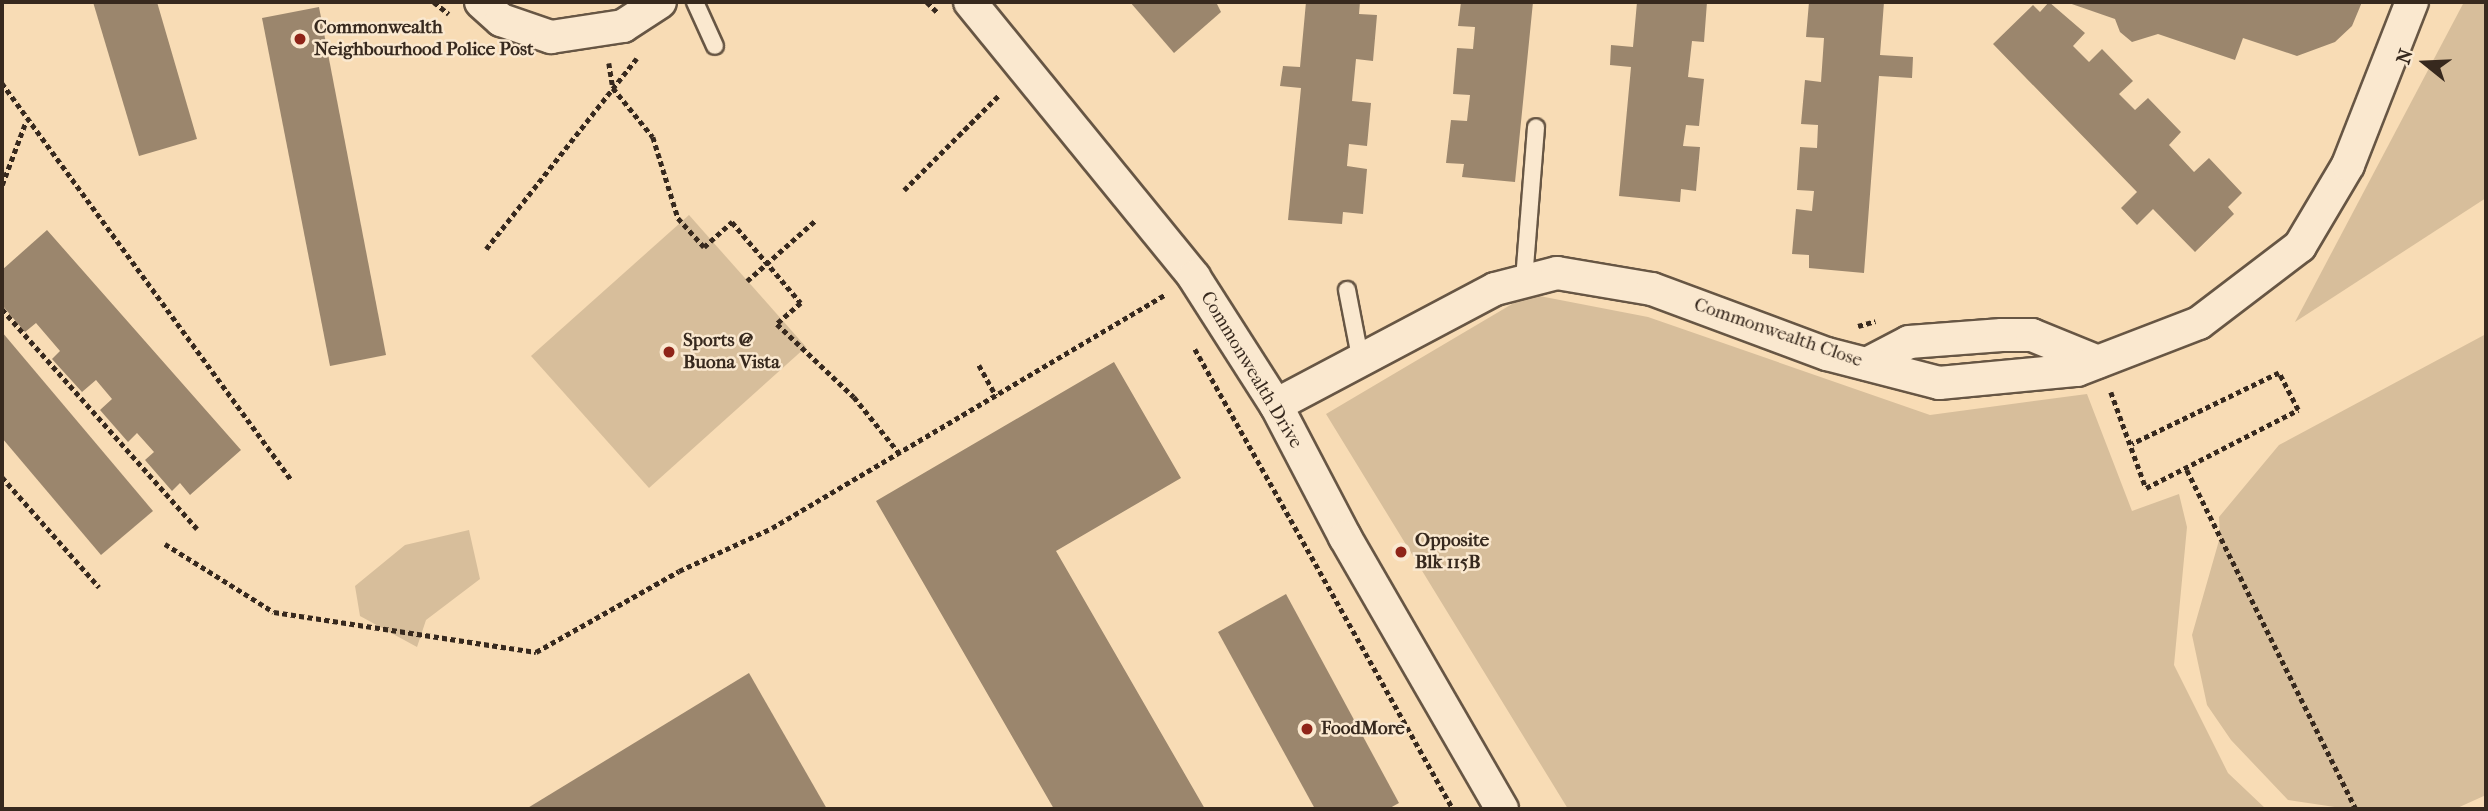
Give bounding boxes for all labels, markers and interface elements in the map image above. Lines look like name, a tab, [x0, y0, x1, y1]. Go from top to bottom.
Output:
place label: Commonwealth Neighbourhood Police Post	[314, 17, 534, 61]
north arrow	[2390, 28, 2460, 98]
marker: Commonwealth Neighbourhood Police Post	[292, 31, 308, 47]
text: N	[2392, 46, 2418, 67]
street label: Commonwealth Drive	[1195, 287, 1307, 453]
street label: Commonwealth Close	[1691, 293, 1865, 373]
place label: Sports @ Buona Vista	[683, 330, 780, 374]
marker: Sports @ Buona Vista	[661, 344, 677, 360]
place label: Opposite Blk 115B	[1415, 530, 1489, 574]
marker: Opposite Blk 115B	[1393, 544, 1409, 560]
place label: FoodMore	[1321, 718, 1405, 740]
marker: FoodMore	[1299, 721, 1315, 737]

